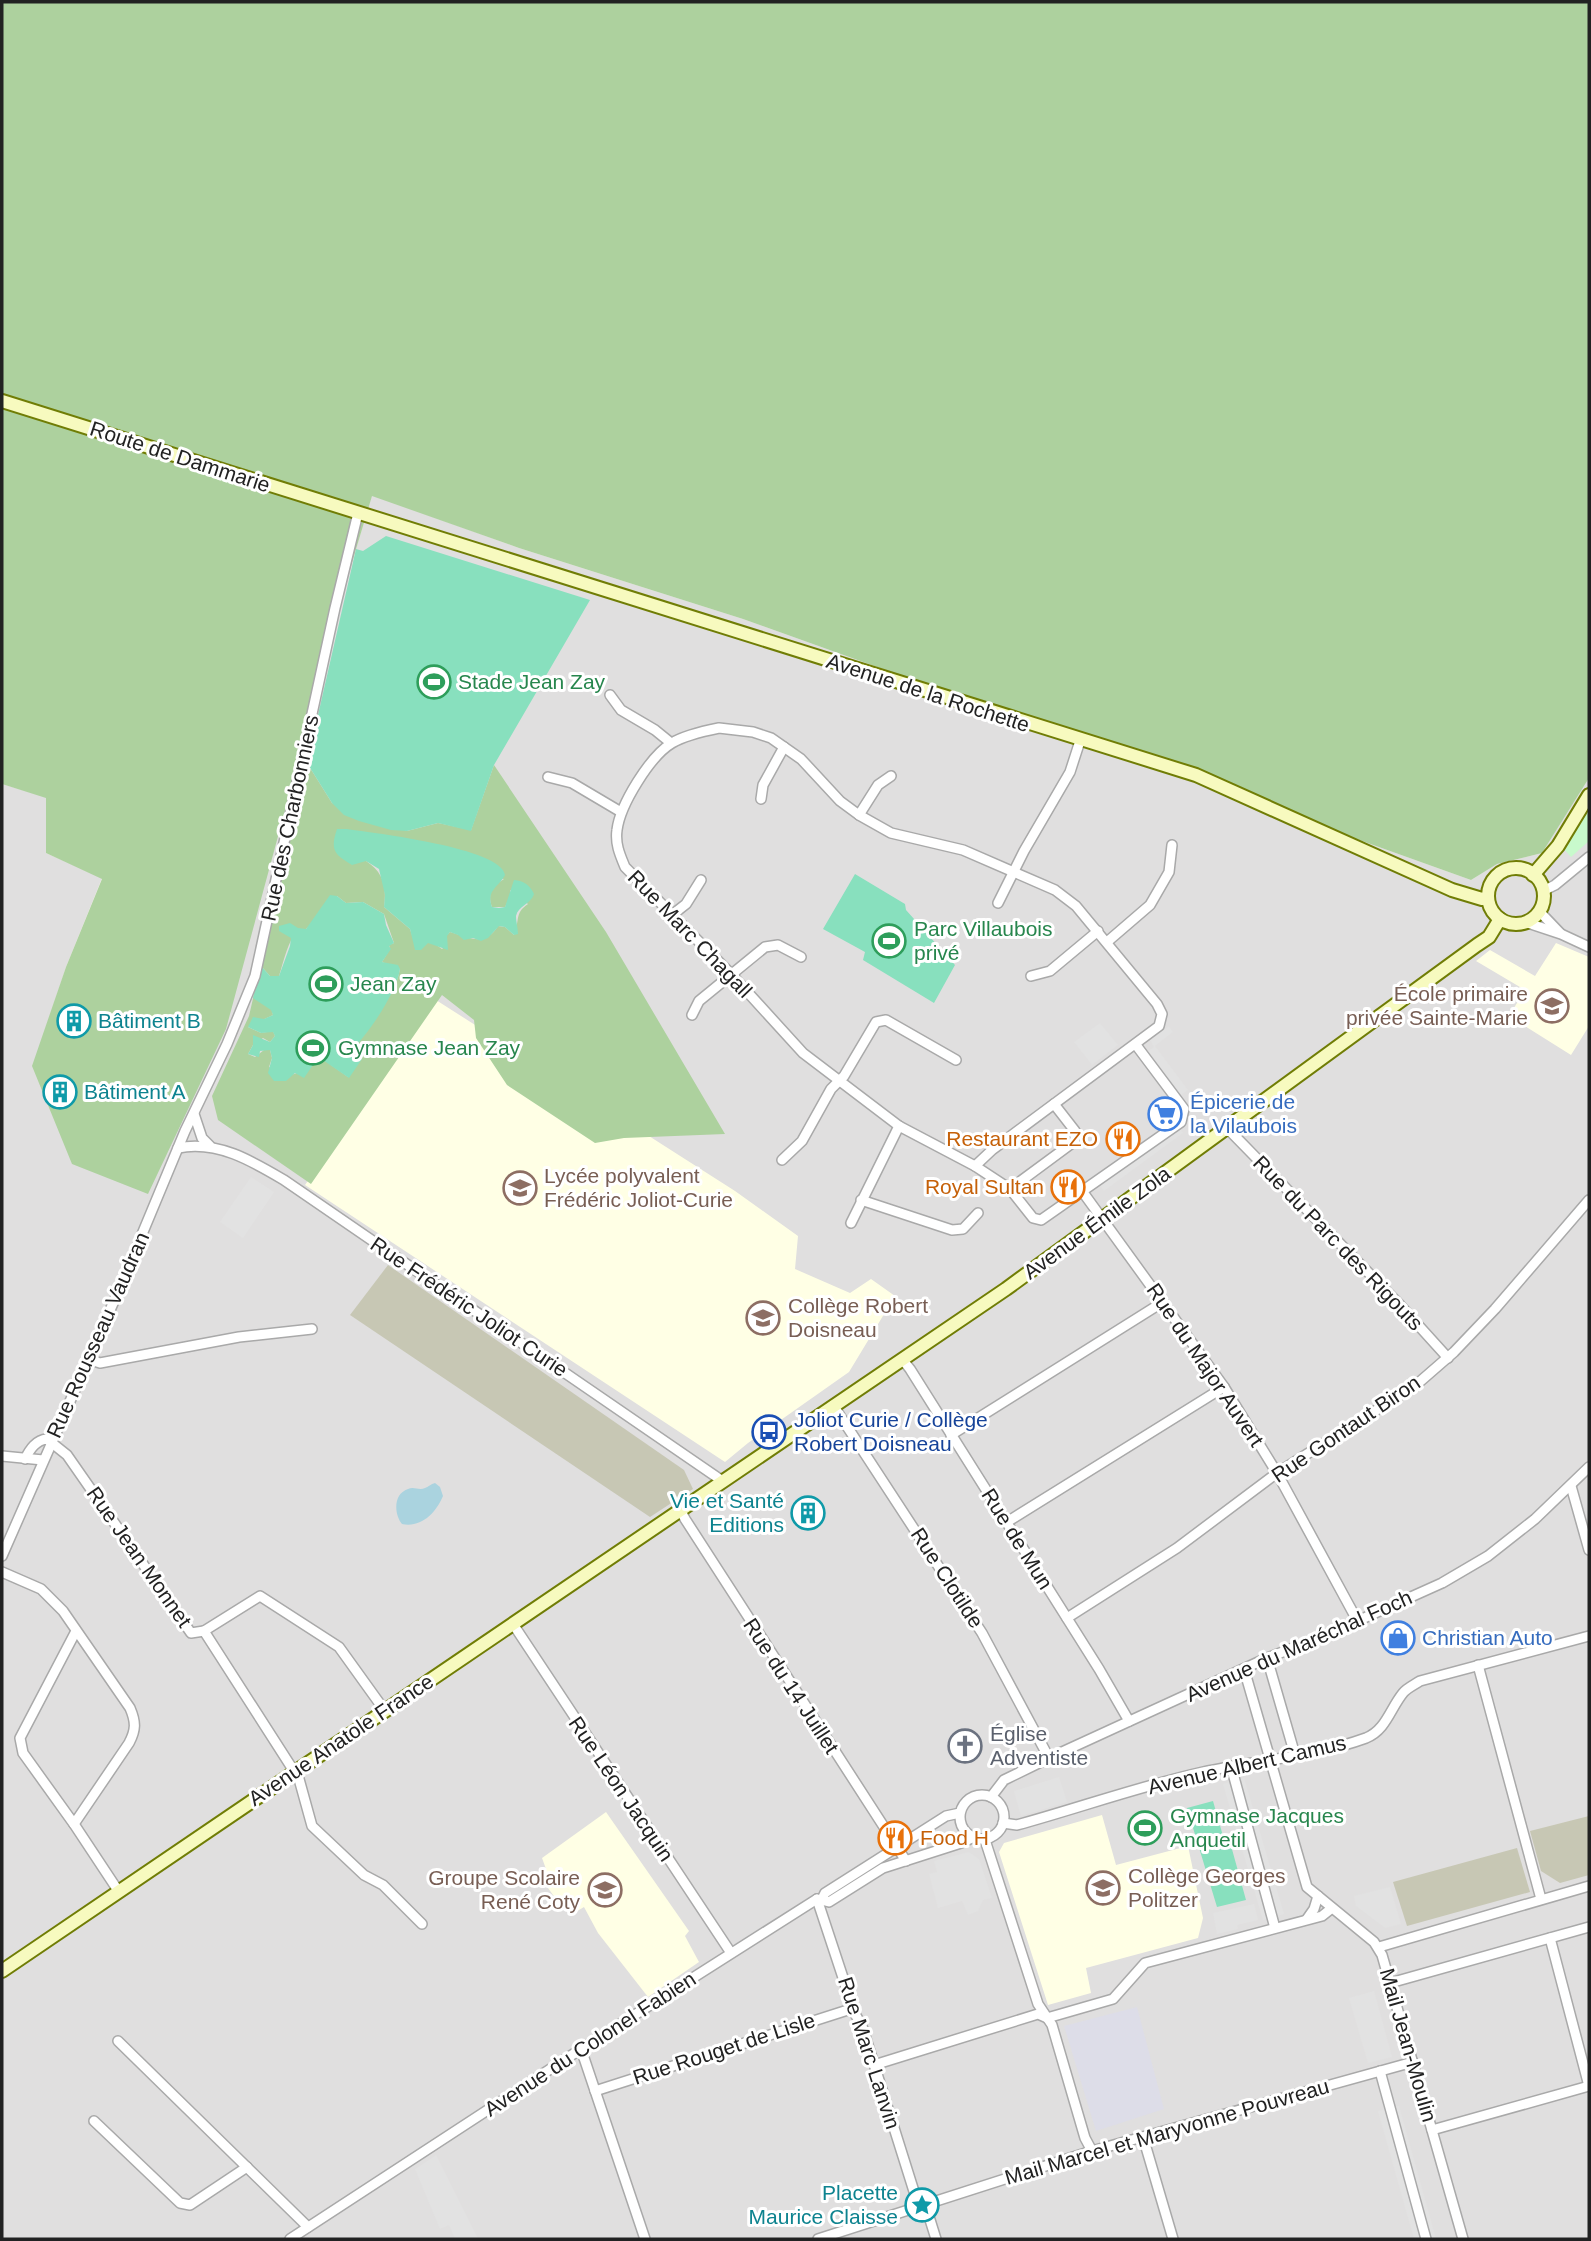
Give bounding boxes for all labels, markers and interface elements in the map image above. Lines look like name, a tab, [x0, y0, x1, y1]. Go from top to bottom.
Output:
street label: Route de Dammarie	[87, 417, 273, 496]
street label: Avenue de la Rochette	[824, 649, 1033, 736]
sports icon: Stade Jean Zay	[415, 663, 453, 701]
place label: Stade Jean Zay	[458, 670, 606, 693]
street label: Rue des Charbonniers	[256, 713, 323, 923]
street label: Rue Marc Chagall	[624, 865, 757, 1002]
place label: Parc Villaubois privé	[914, 917, 1053, 964]
sports icon: Parc Villaubois privé	[870, 922, 908, 960]
sports icon: Jean Zay	[307, 965, 345, 1003]
place label: Jean Zay	[350, 972, 437, 995]
place label: École primaire privée Sainte-Marie	[1346, 982, 1528, 1029]
school or university icon: École primaire privée Sainte-Marie	[1533, 987, 1571, 1025]
building icon: Bâtiment B	[55, 1002, 93, 1040]
place label: Bâtiment B	[98, 1009, 201, 1032]
sports icon: Gymnase Jean Zay	[294, 1029, 332, 1067]
place label: Gymnase Jean Zay	[338, 1036, 521, 1059]
building icon: Bâtiment A	[41, 1073, 79, 1111]
place label: Bâtiment A	[84, 1080, 186, 1103]
place label: Épicerie de la Vilaubois	[1190, 1090, 1297, 1137]
supermarket icon: Épicerie de la Vilaubois	[1146, 1095, 1184, 1133]
restaurant icon: Restaurant EZO	[1104, 1120, 1142, 1158]
place label: Restaurant EZO	[946, 1127, 1098, 1150]
street label: Rue du Parc des Rigouts	[1249, 1151, 1428, 1335]
street label: Avenue Émile Zola	[1019, 1161, 1175, 1284]
place label: Lycée polyvalent Frédéric Joliot-Curie	[544, 1164, 733, 1211]
restaurant icon: Royal Sultan	[1049, 1168, 1087, 1206]
school or university icon: Lycée polyvalent Frédéric Joliot-Curie	[501, 1169, 539, 1207]
place label: Royal Sultan	[925, 1175, 1044, 1198]
street label: Rue Rousseau Vaudran	[42, 1228, 153, 1441]
street label: Rue Frédéric Joliot Curie	[367, 1232, 572, 1381]
street label: Rue du Major Auvert	[1142, 1279, 1269, 1451]
place label: Collège Robert Doisneau	[788, 1294, 928, 1341]
school or university icon: Collège Robert Doisneau	[744, 1299, 782, 1337]
street label: Rue Gontaut Biron	[1267, 1370, 1424, 1487]
place label: Joliot Curie / Collège Robert Doisneau	[794, 1408, 988, 1455]
bus stop icon: Joliot Curie / Collège Robert Doisneau	[750, 1413, 788, 1451]
street label: Rue Jean Monnet	[82, 1482, 196, 1631]
street label: Rue de Mun	[977, 1484, 1057, 1593]
place label: Vie et Santé Editions	[670, 1489, 784, 1536]
building icon: Vie et Santé Editions	[789, 1494, 827, 1532]
street label: Rue Clotilde	[907, 1523, 988, 1632]
street label: Avenue du Maréchal Foch	[1182, 1585, 1415, 1706]
street label: Rue du 14 Juillet	[739, 1614, 844, 1758]
shop icon: Christian Auto	[1379, 1619, 1417, 1657]
place label: Christian Auto	[1422, 1626, 1553, 1649]
street label: Avenue Anatole France	[244, 1669, 437, 1810]
street label: Rue Léon Jacquin	[565, 1712, 678, 1865]
place label: Église Adventiste	[990, 1722, 1088, 1769]
church icon: Église Adventiste	[946, 1727, 984, 1765]
street label: Avenue Albert Camus	[1146, 1731, 1348, 1799]
place label: Gymnase Jacques Anquetil	[1170, 1804, 1344, 1851]
sports icon: Gymnase Jacques Anquetil	[1126, 1809, 1164, 1847]
restaurant icon: Food H	[876, 1819, 914, 1857]
place label: Food H	[920, 1826, 989, 1849]
place label: Collège Georges Politzer	[1128, 1864, 1286, 1911]
place label: Groupe Scolaire René Coty	[428, 1866, 580, 1913]
school or university icon: Collège Georges Politzer	[1084, 1869, 1122, 1907]
school or university icon: Groupe Scolaire René Coty	[586, 1871, 624, 1909]
street label: Mail Jean-Moulin	[1376, 1965, 1441, 2124]
street label: Avenue du Colonel Fabien	[480, 1967, 700, 2121]
street label: Rue Marc Lanvin	[834, 1974, 905, 2132]
street label: Rue Rouget de Lisle	[630, 2008, 818, 2089]
street label: Mail Marcel et Maryvonne Pouvreau	[1002, 2074, 1332, 2189]
place label: Placette Maurice Claisse	[749, 2181, 898, 2228]
place icon: Placette Maurice Claisse	[903, 2186, 941, 2224]

